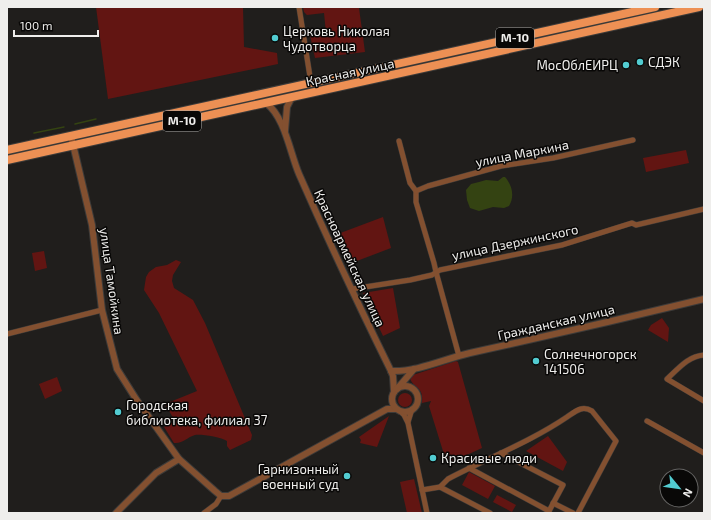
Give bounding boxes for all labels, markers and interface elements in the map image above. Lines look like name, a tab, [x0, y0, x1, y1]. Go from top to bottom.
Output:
scale bar	[14, 12, 98, 38]
text: 100 m	[20, 18, 52, 32]
place label: Церковь Николая Чудотворца	[283, 23, 390, 54]
road number: М-10	[496, 28, 534, 48]
marker: Церковь Николая Чудотворца	[270, 33, 280, 43]
place label: СДЭК	[648, 54, 680, 70]
street label: Красная улица	[304, 55, 396, 89]
place label: МосОблЕИРЦ	[536, 57, 618, 73]
marker: СДЭК	[635, 57, 645, 67]
marker: МосОблЕИРЦ	[621, 60, 631, 70]
road number: М-10	[163, 111, 201, 131]
street label: улица Маркина	[474, 136, 570, 170]
street label: Красноармейская улица	[311, 187, 389, 329]
street label: улица Дзержинского	[450, 221, 580, 263]
street label: улица Тамойкина	[97, 226, 127, 336]
street label: Гражданская улица	[496, 301, 616, 343]
place label: Солнечногорск 141506	[544, 346, 637, 377]
marker: Солнечногорск 141506	[531, 356, 541, 366]
place label: Городская библиотека, филиал 37	[126, 397, 268, 428]
marker: Городская библиотека, филиал 37	[113, 407, 123, 417]
place label: Красивые люди	[441, 450, 537, 466]
marker: Красивые люди	[428, 453, 438, 463]
place label: Гарнизонный военный суд	[258, 461, 339, 492]
north arrow	[659, 468, 699, 508]
marker: Гарнизонный военный суд	[342, 471, 352, 481]
text: N	[681, 486, 696, 500]

